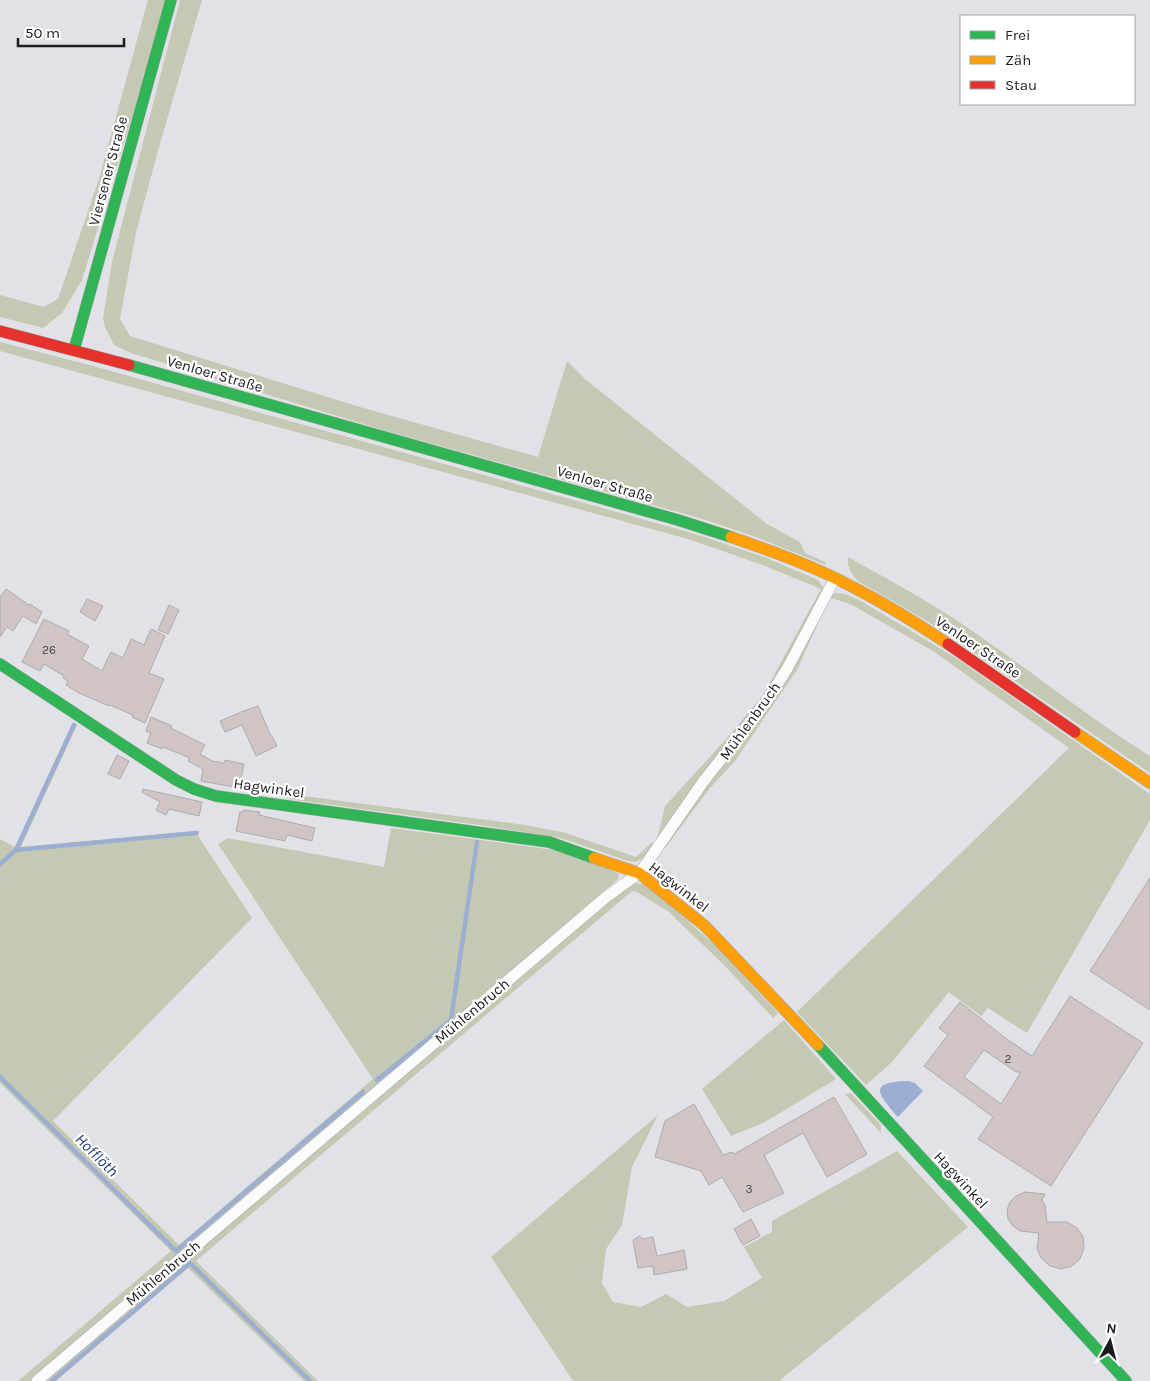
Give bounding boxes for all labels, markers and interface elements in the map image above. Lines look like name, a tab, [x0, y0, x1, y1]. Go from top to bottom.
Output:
scale bar	[18, 15, 124, 47]
legend	[960, 15, 1135, 105]
text: 50 m	[25, 24, 60, 42]
text: Frei	[1005, 26, 1030, 44]
text: Zäh	[1005, 51, 1031, 69]
text: Stau	[1005, 76, 1037, 94]
street label: Viersener Straße	[85, 114, 131, 228]
street label: Venloer Straße	[165, 352, 265, 396]
street label: Venloer Straße	[555, 462, 655, 506]
street label: Venloer Straße	[932, 612, 1024, 682]
house number: 26	[42, 643, 56, 657]
street label: Mühlenbruch	[716, 679, 784, 763]
street label: Hagwinkel	[232, 774, 306, 802]
street label: Hagwinkel	[645, 858, 713, 916]
street label: Mühlenbruch	[431, 975, 513, 1047]
house number: 2	[1005, 1052, 1012, 1066]
water label: Hofflöth	[71, 1129, 123, 1181]
street label: Hagwinkel	[930, 1148, 992, 1212]
house number: 3	[745, 1182, 753, 1196]
street label: Mühlenbruch	[122, 1237, 204, 1309]
north arrow	[1085, 1316, 1135, 1366]
text: N	[1106, 1320, 1118, 1338]

